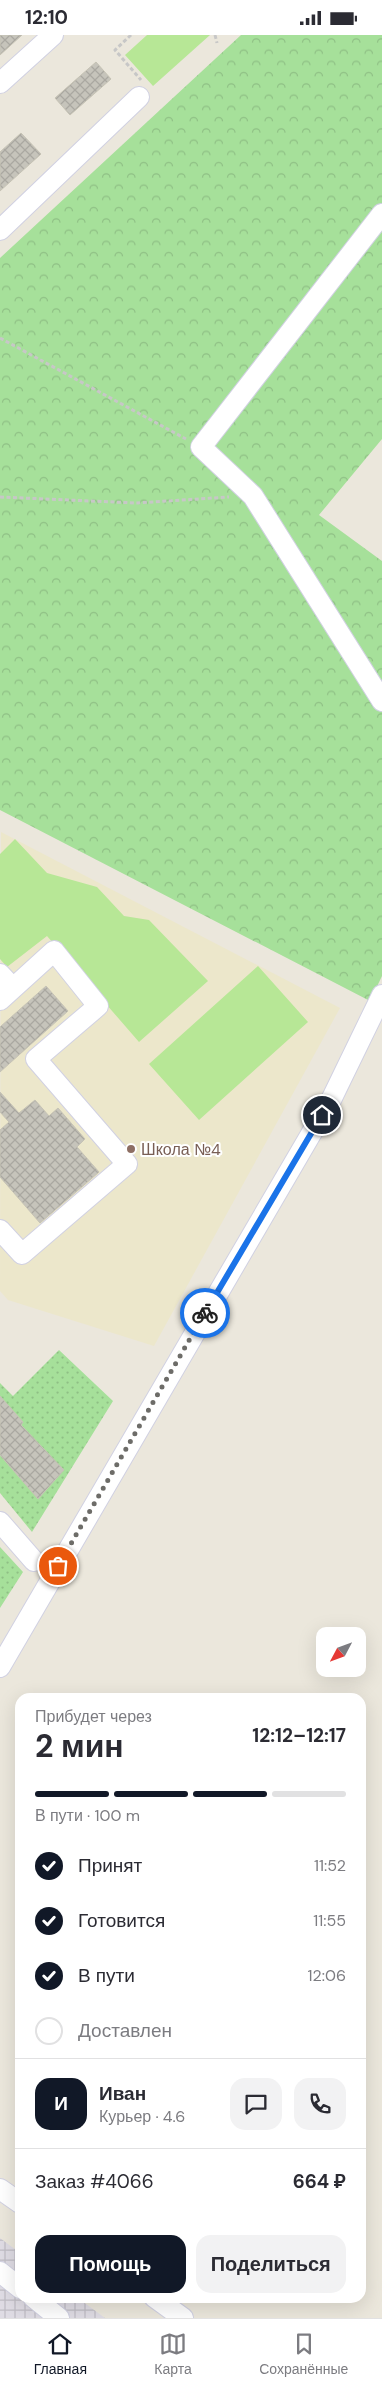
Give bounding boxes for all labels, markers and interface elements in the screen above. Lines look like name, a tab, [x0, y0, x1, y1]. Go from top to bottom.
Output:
text: 12:10	[25, 5, 68, 30]
pin	[301, 1094, 343, 1136]
icon: home	[308, 1101, 336, 1129]
place label: Школа №4	[141, 1139, 221, 1160]
marker: Школа №4	[125, 1143, 137, 1155]
courier	[180, 1288, 230, 1338]
icon: bike	[191, 1299, 219, 1327]
pin	[37, 1545, 79, 1587]
icon: bag	[44, 1552, 72, 1580]
north arrow	[316, 1627, 366, 1677]
map controls	[316, 1627, 366, 1677]
text: Прибудет через	[35, 1706, 152, 1727]
text: 12:12–12:17	[252, 1723, 346, 1748]
text: 2 мин	[35, 1725, 124, 1767]
text: В пути · 100 m	[35, 1805, 140, 1826]
icon: check	[35, 1852, 63, 1880]
text: Принят	[78, 1853, 142, 1878]
text: 11:52	[314, 1855, 346, 1876]
icon: check	[35, 1907, 63, 1935]
text: Готовится	[78, 1908, 165, 1933]
text: 11:55	[313, 1910, 346, 1931]
icon: check	[35, 1962, 63, 1990]
text: В пути	[78, 1963, 135, 1988]
text: 12:06	[308, 1965, 346, 1986]
text: Доставлен	[78, 2018, 172, 2043]
button: chat	[230, 2078, 282, 2130]
button: phone	[294, 2078, 346, 2130]
text: Иван	[99, 2081, 146, 2106]
text: И	[54, 2091, 68, 2116]
text: Курьер · 4.6	[99, 2106, 185, 2127]
text: Заказ #4066	[35, 2169, 154, 2194]
text: 664 ₽	[293, 2169, 346, 2194]
button: Помощь	[35, 2235, 186, 2293]
button: Поделиться	[196, 2235, 346, 2293]
tab: Главная	[34, 2330, 87, 2378]
tab: Карта	[154, 2330, 192, 2378]
tab: Сохранённые	[259, 2330, 348, 2378]

